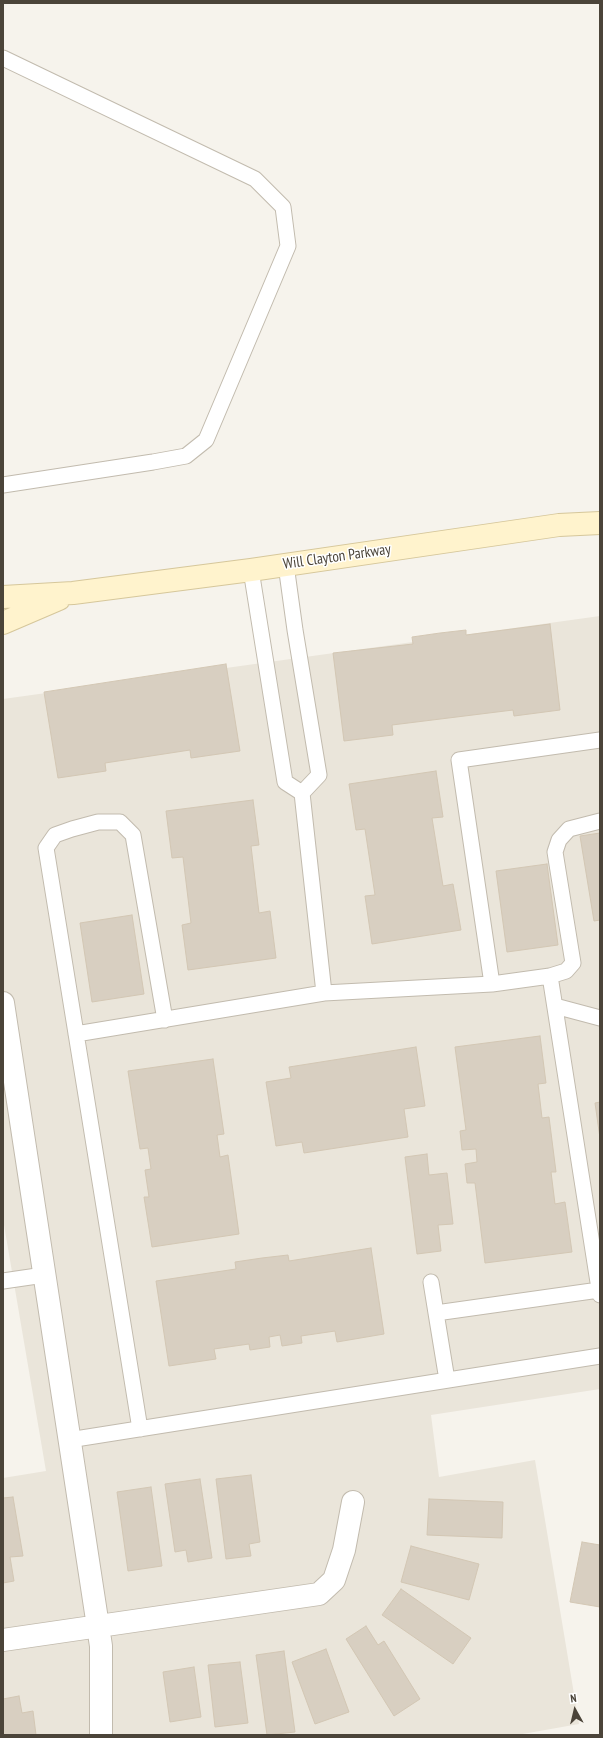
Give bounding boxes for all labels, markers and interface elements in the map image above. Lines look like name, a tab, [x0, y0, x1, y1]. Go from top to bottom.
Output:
street label: Will Clayton Parkway	[282, 541, 392, 573]
north arrow	[555, 1690, 595, 1730]
text: N	[569, 1691, 577, 1705]

